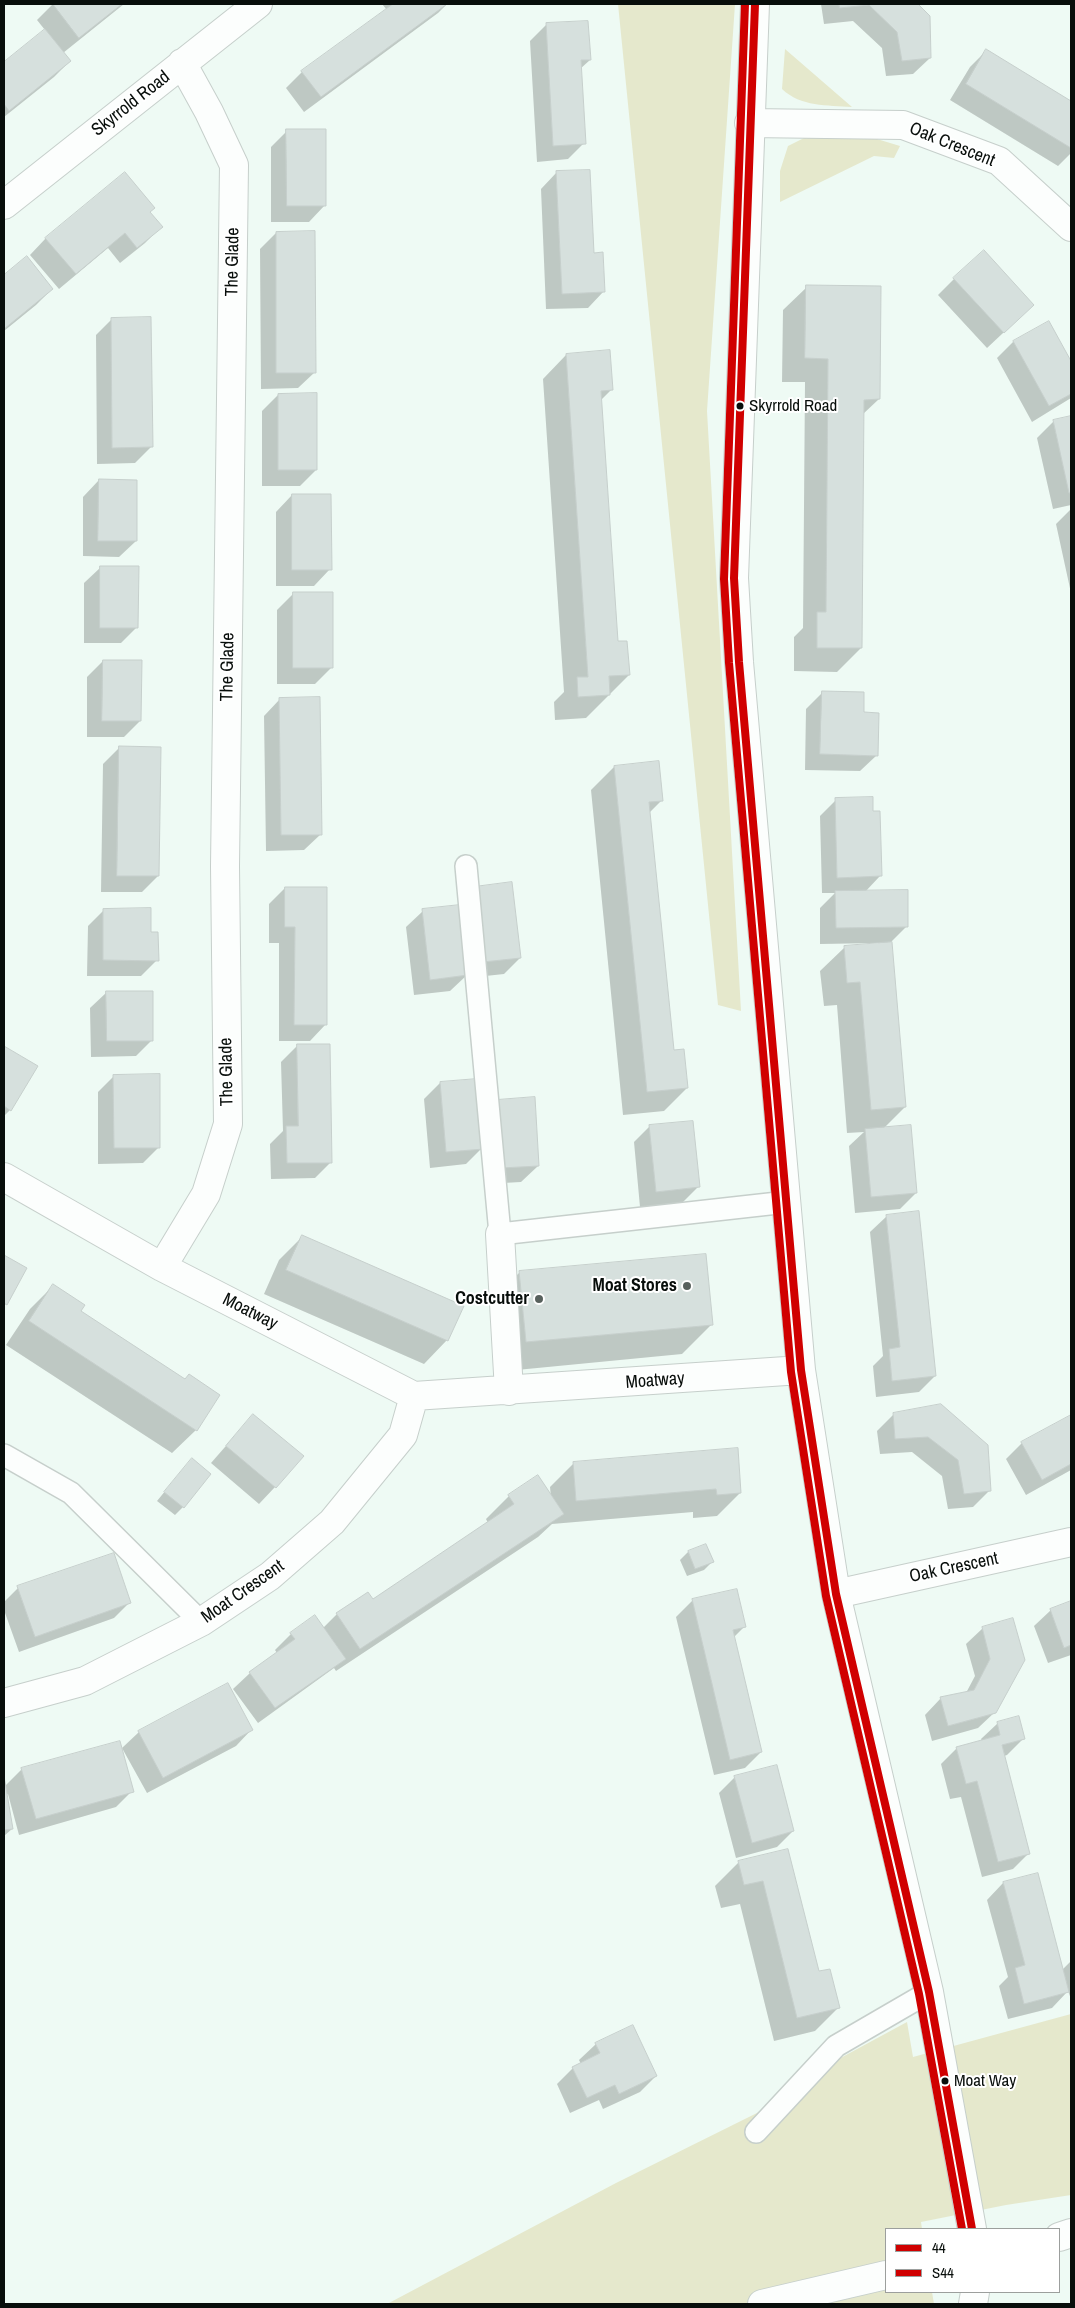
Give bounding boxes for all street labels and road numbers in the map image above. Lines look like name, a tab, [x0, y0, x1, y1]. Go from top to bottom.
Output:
street label: Skyrrold Road	[88, 67, 174, 141]
street label: Oak Crescent	[906, 118, 998, 172]
street label: The Glade	[222, 227, 244, 297]
street label: The Glade	[217, 632, 239, 702]
street label: The Glade	[216, 1037, 238, 1107]
street label: Moatway	[219, 1289, 281, 1335]
street label: Moatway	[625, 1368, 685, 1394]
street label: Oak Crescent	[908, 1548, 1000, 1588]
street label: Moat Crescent	[197, 1556, 289, 1628]

